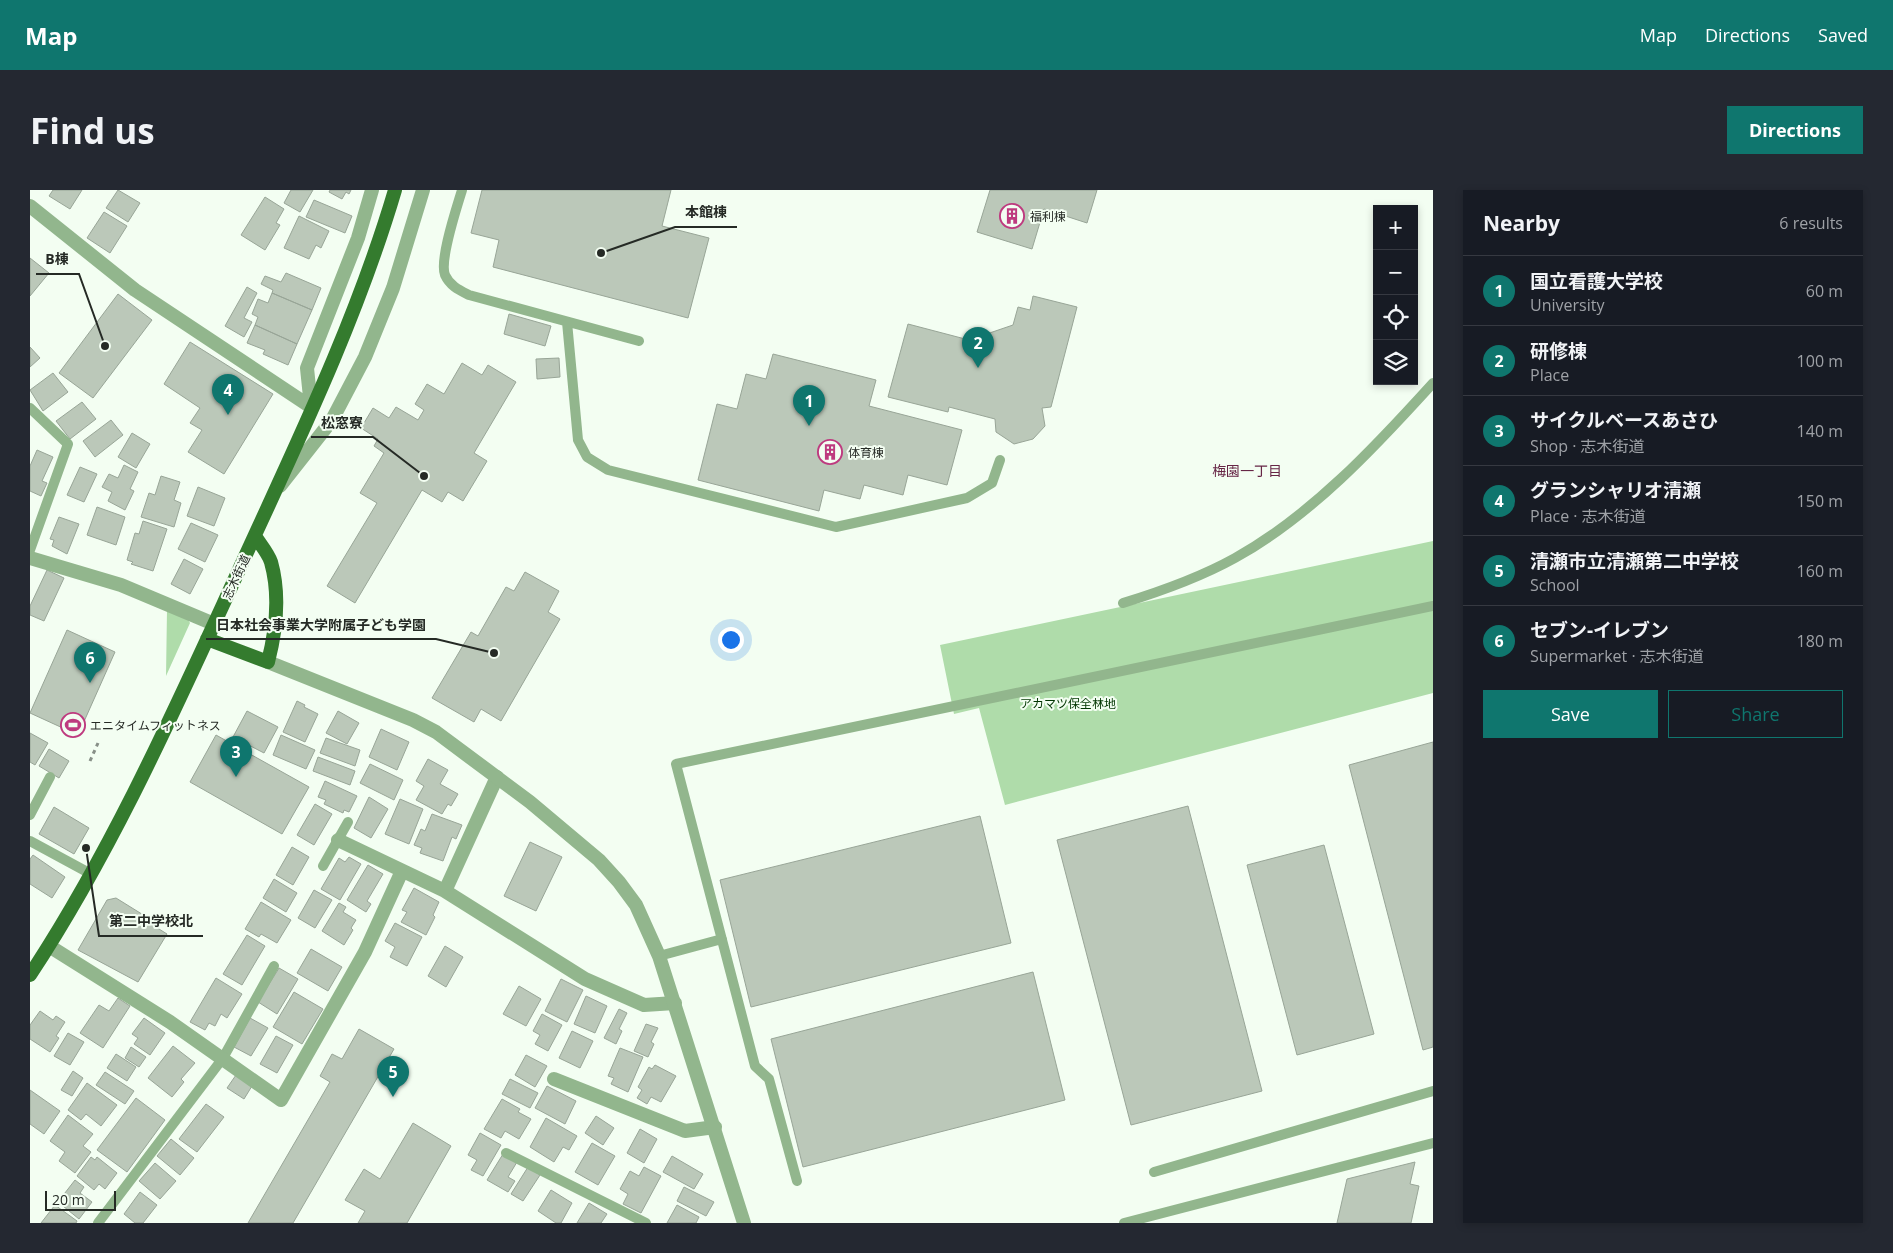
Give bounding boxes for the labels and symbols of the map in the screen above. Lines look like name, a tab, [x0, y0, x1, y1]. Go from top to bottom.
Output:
callout: 本館棟	[675, 198, 737, 227]
text: 本館棟	[685, 202, 727, 221]
building icon: 福利棟	[999, 203, 1025, 229]
place label: 福利棟	[1030, 208, 1066, 225]
callout: B棟	[36, 245, 79, 274]
text: B棟	[45, 249, 69, 268]
pin: 2	[962, 327, 994, 368]
pin: 4	[212, 374, 244, 415]
pin: 1	[793, 385, 825, 426]
callout: 松窓寮	[311, 408, 373, 437]
text: 松窓寮	[321, 413, 363, 432]
building icon: 体育棟	[817, 439, 843, 465]
place label: 体育棟	[848, 444, 884, 461]
district label: 梅園一丁目	[1212, 461, 1282, 480]
street label: 志木街道	[218, 552, 254, 602]
callout: 日本社会事業大学附属子ども学園	[206, 610, 436, 639]
text: 日本社会事業大学附属子ども学園	[216, 615, 426, 634]
your location	[718, 627, 744, 653]
pin: 6	[74, 642, 106, 683]
park label: アカマツ保全林地	[1020, 695, 1116, 712]
sports icon: エニタイムフィットネス	[60, 712, 86, 738]
place label: エニタイムフィットネス	[90, 717, 221, 734]
pin: 3	[220, 736, 252, 777]
callout: 第二中学校北	[99, 907, 203, 936]
text: 第二中学校北	[109, 911, 193, 930]
pin: 5	[377, 1056, 409, 1097]
scale bar	[45, 1188, 116, 1211]

